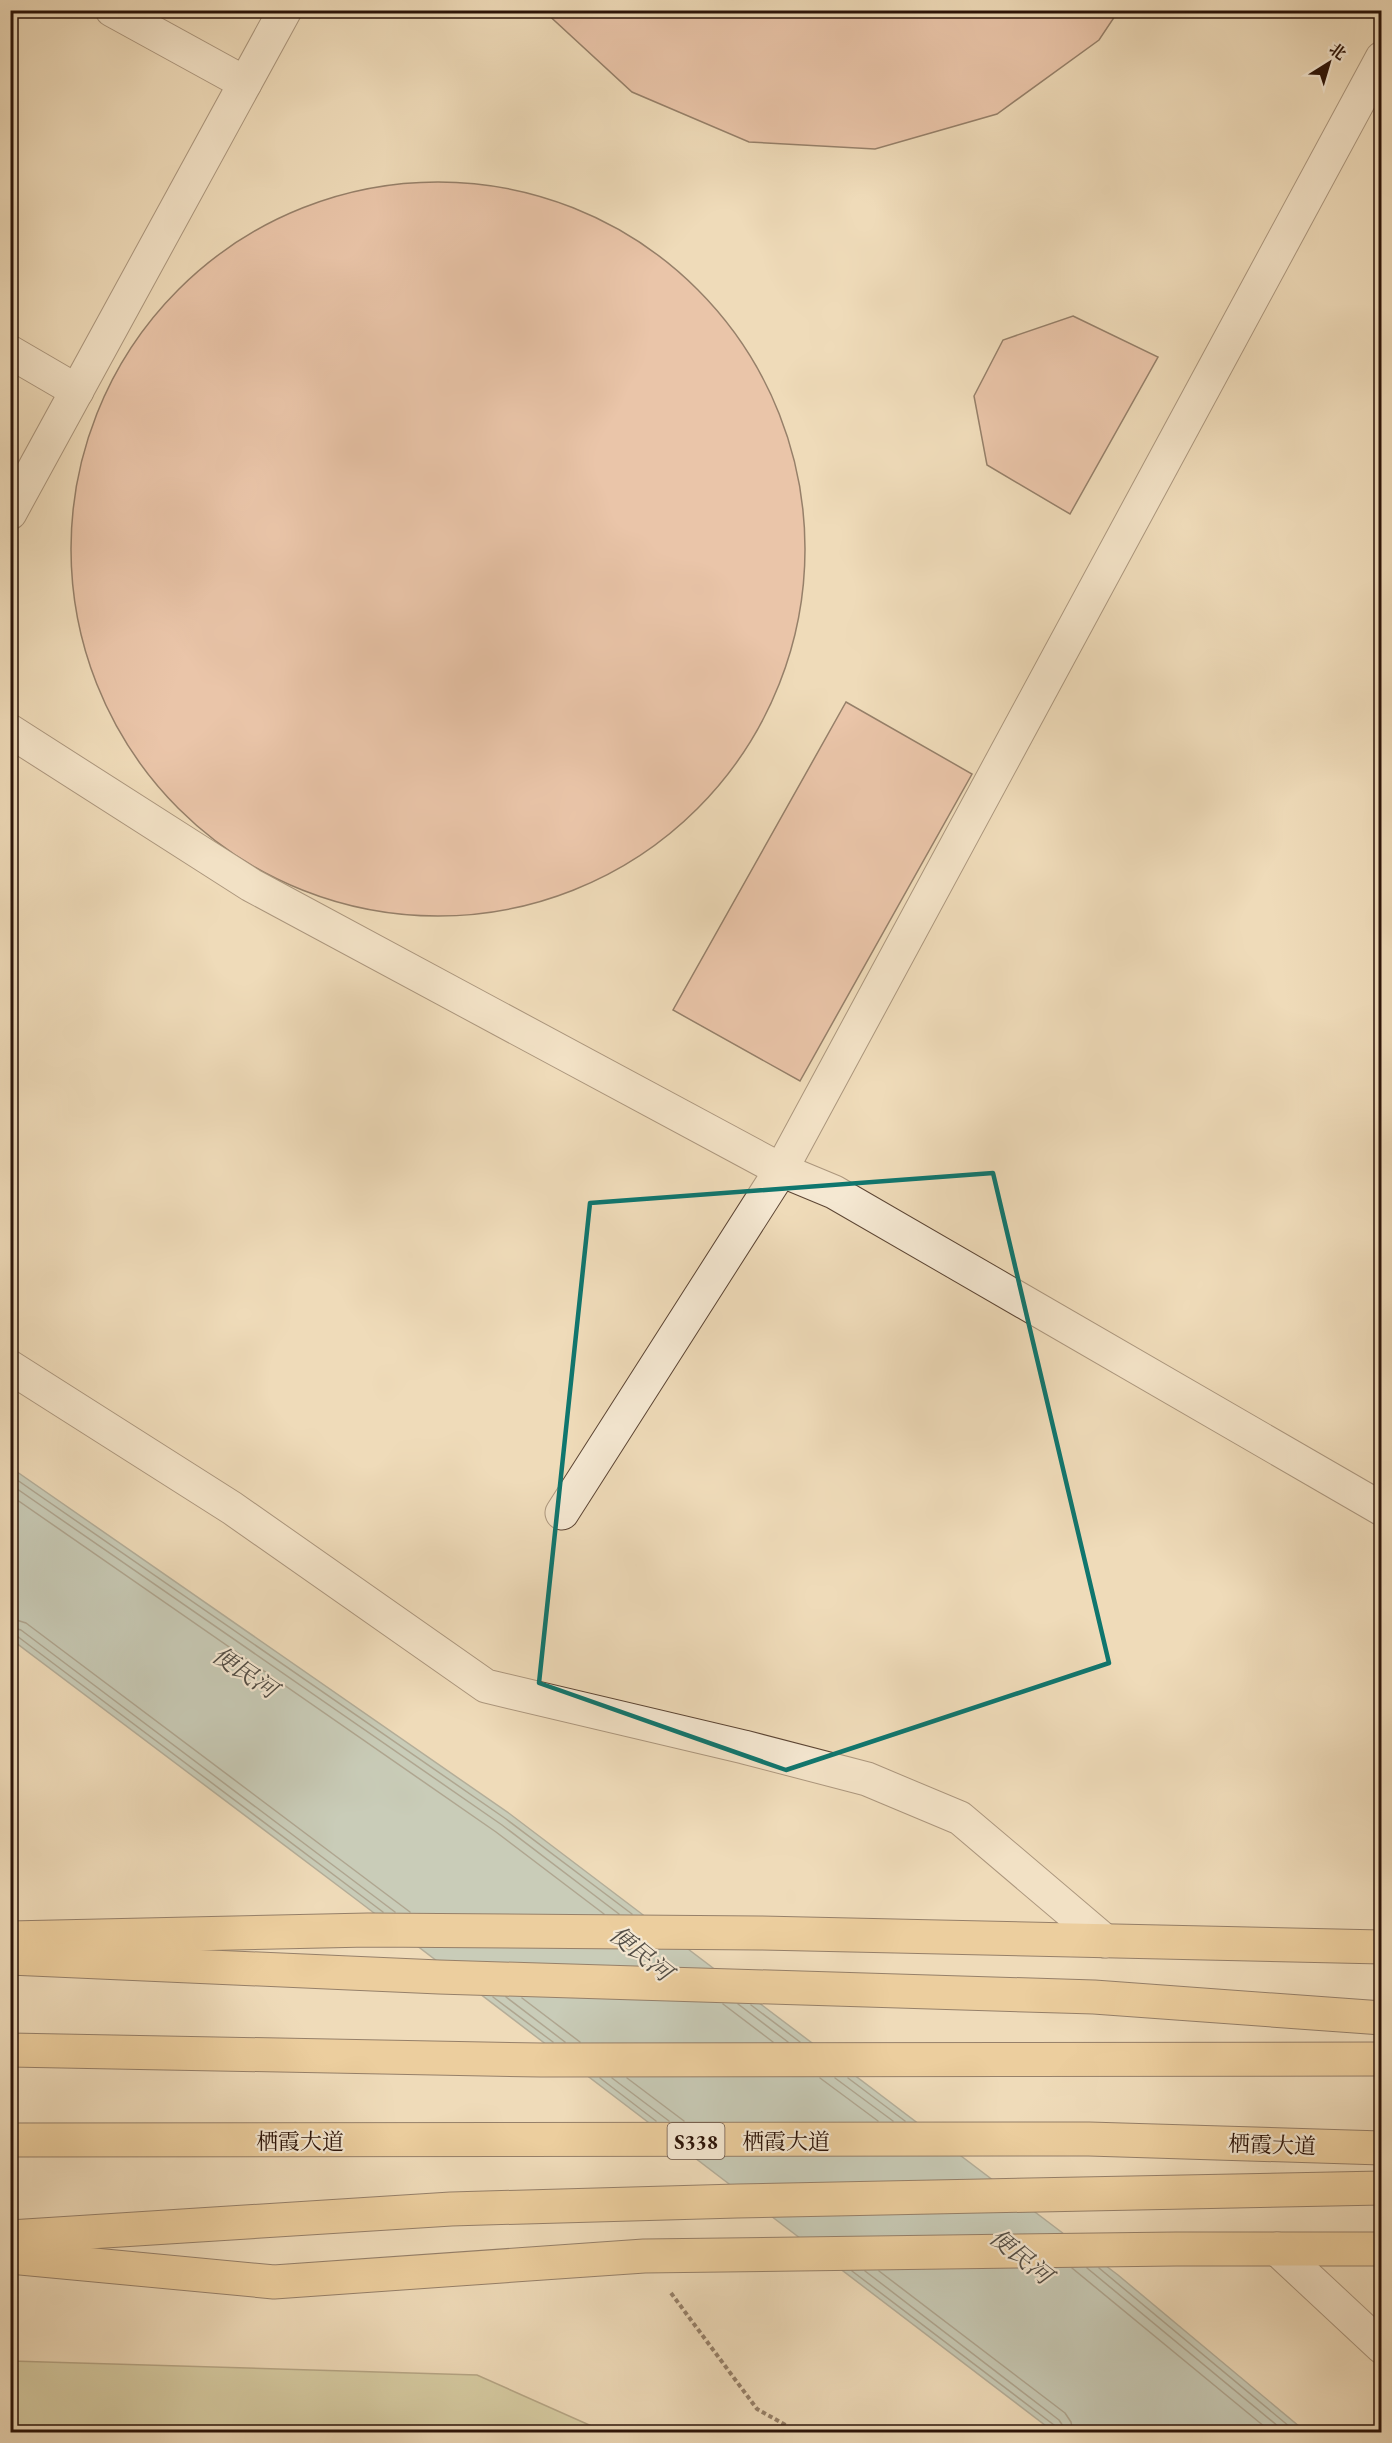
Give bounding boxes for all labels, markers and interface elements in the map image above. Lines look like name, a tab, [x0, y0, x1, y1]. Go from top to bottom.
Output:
north arrow	[1299, 33, 1359, 93]
text: 北	[1325, 38, 1350, 65]
water label: 便民河	[206, 1639, 287, 1707]
water label: 便民河	[603, 1918, 682, 1990]
road number: S338	[668, 2123, 724, 2159]
street label: 栖霞大道	[256, 2127, 344, 2156]
street label: 栖霞大道	[742, 2127, 830, 2156]
street label: 栖霞大道	[1228, 2129, 1316, 2161]
water label: 便民河	[983, 2221, 1062, 2293]

